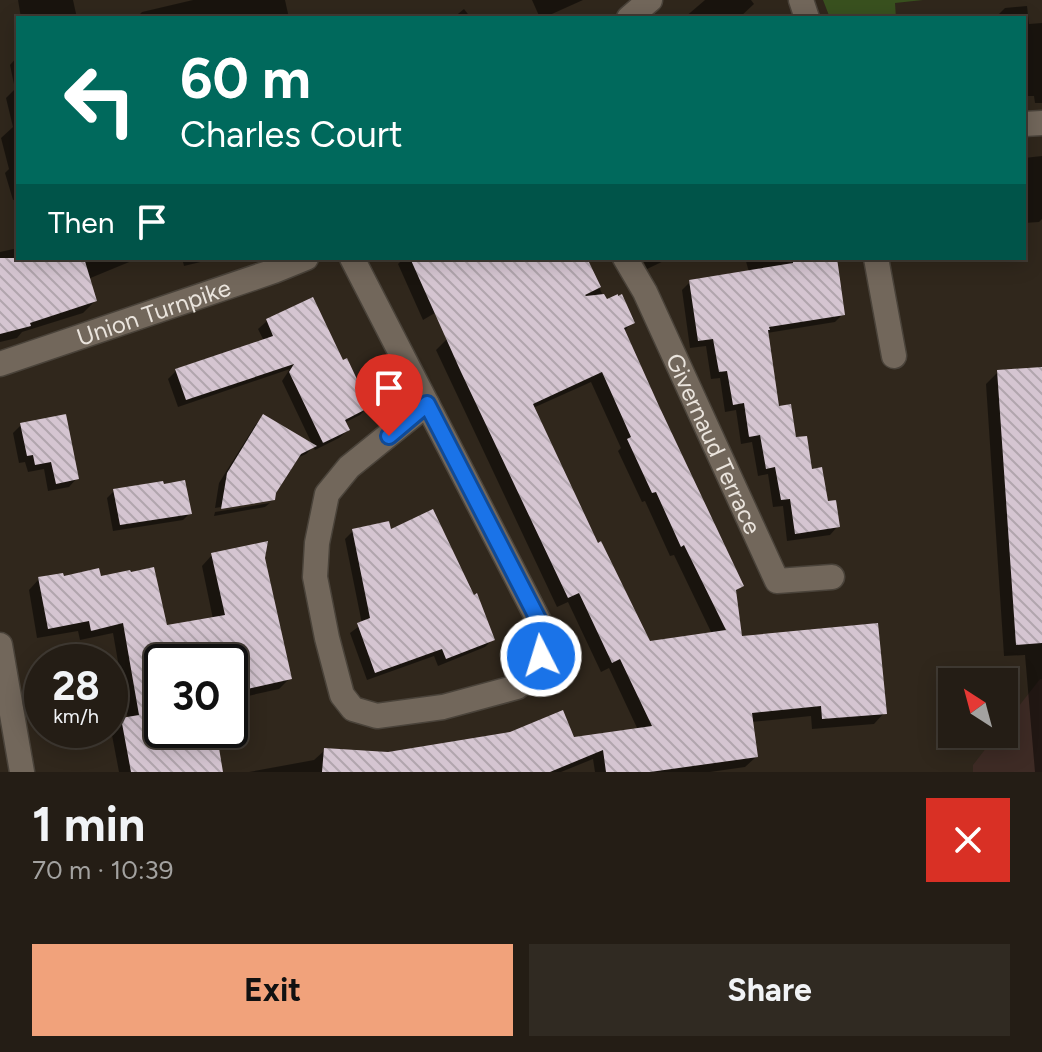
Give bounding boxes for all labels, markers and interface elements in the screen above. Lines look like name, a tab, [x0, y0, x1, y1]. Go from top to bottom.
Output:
text: 60 m	[180, 45, 311, 112]
icon: left	[48, 48, 152, 152]
text: Charles Court	[180, 113, 403, 156]
icon: arrive	[130, 200, 174, 244]
text: Then	[48, 204, 114, 241]
street label: Union Turnpike	[73, 272, 234, 351]
street label: Givernaud Terrace	[660, 348, 768, 539]
pin	[355, 354, 423, 436]
icon: arrive	[367, 366, 411, 410]
position arrow	[499, 614, 583, 698]
speed limit sign: 30	[144, 644, 248, 748]
text: 28	[52, 662, 100, 710]
north arrow	[938, 668, 1018, 748]
map controls	[938, 668, 1018, 748]
text: km/h	[53, 704, 99, 728]
text: 1 min	[32, 795, 145, 853]
button: close	[926, 798, 1010, 882]
text: 70 m · 10:39	[32, 854, 173, 886]
button: Exit	[32, 944, 513, 1036]
button: Share	[529, 944, 1010, 1036]

